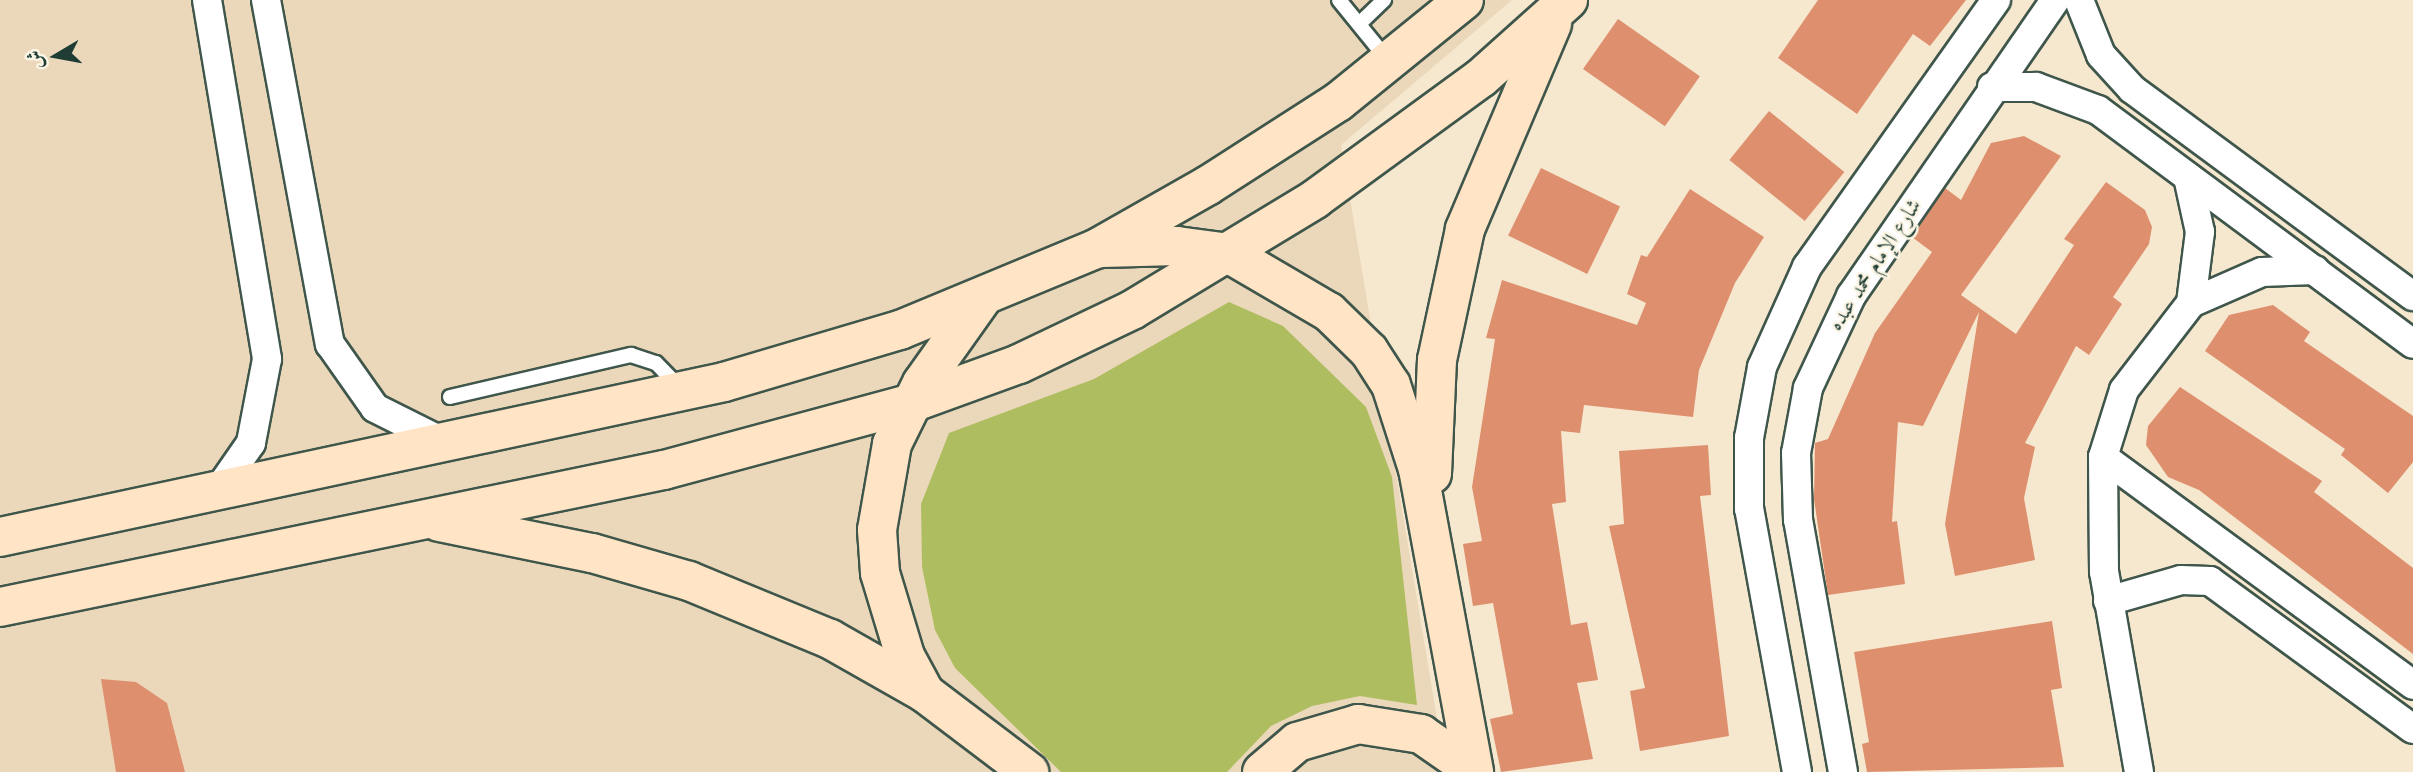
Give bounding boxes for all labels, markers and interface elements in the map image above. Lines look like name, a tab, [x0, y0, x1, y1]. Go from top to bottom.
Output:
north arrow	[21, 21, 91, 91]
text: ش	[21, 48, 50, 71]
street label: شارع الإمام محمد عبده	[1823, 194, 1927, 336]

